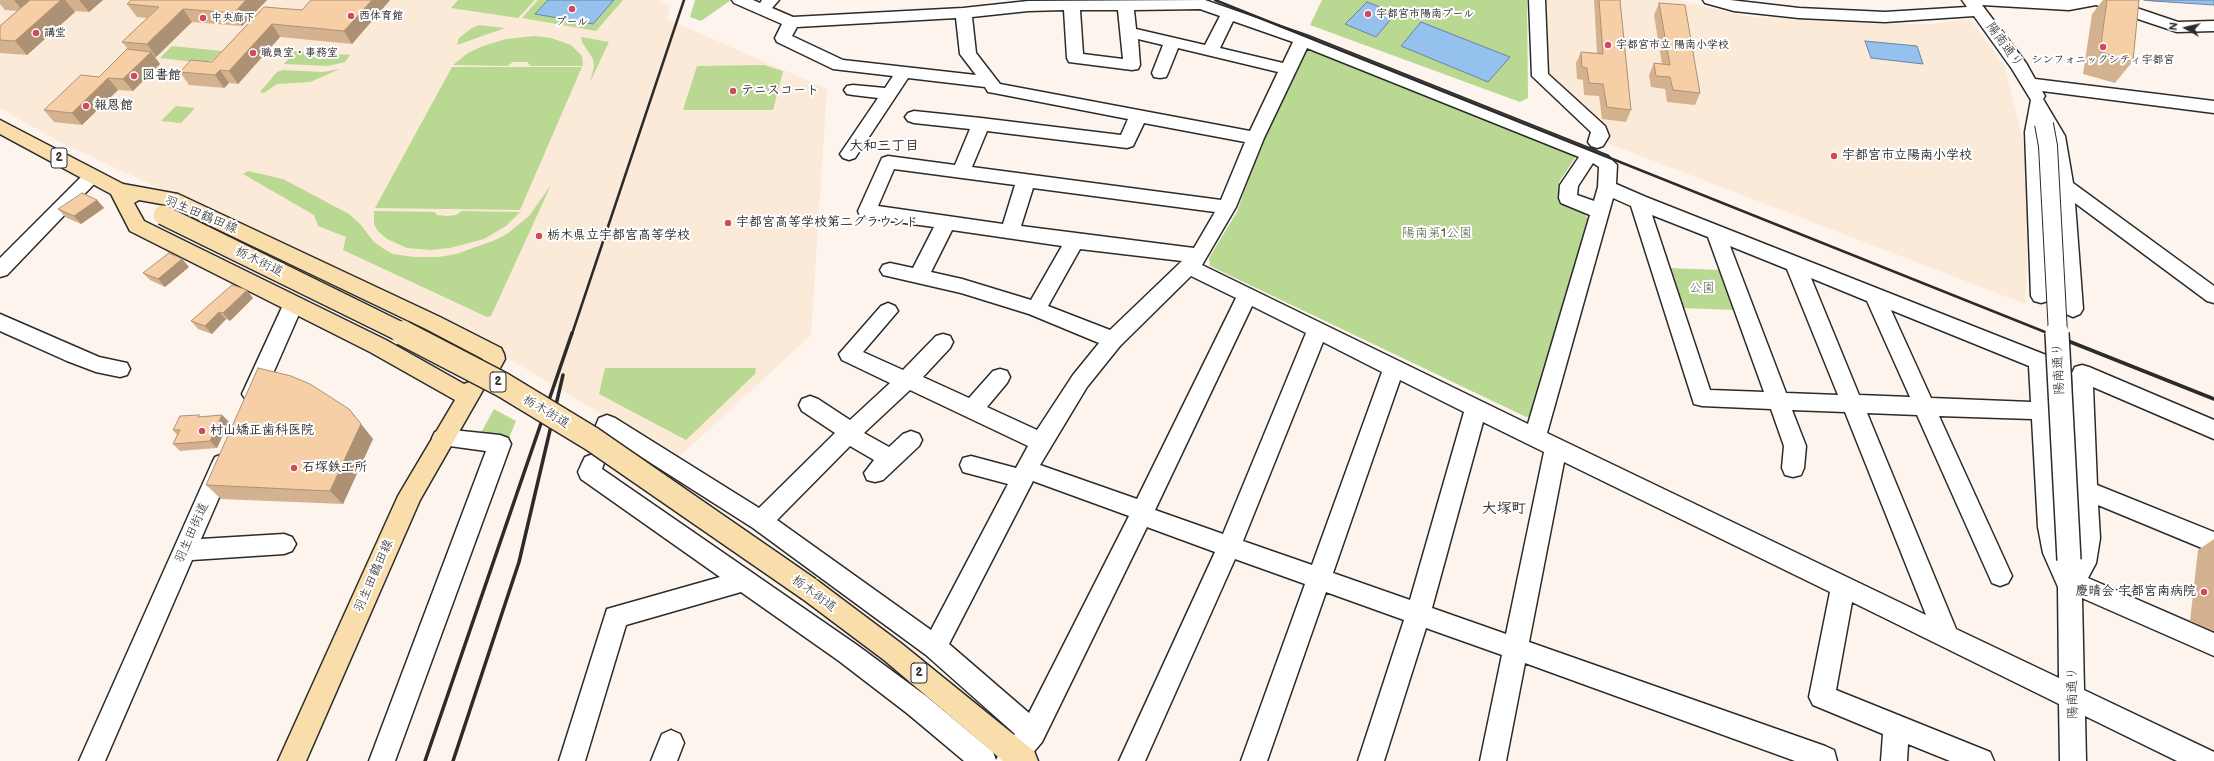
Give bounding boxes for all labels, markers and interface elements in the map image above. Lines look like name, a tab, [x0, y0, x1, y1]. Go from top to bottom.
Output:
marker: プール	[567, 4, 577, 14]
place label: 宇都宮市陽南プール	[1376, 7, 1474, 21]
north arrow	[2166, 8, 2206, 48]
place label: 西体育館	[359, 9, 403, 23]
marker: 宇都宮市陽南プール	[1363, 9, 1373, 19]
place label: 中央廊下	[211, 11, 255, 25]
marker: 西体育館	[346, 11, 356, 21]
marker: 中央廊下	[198, 13, 208, 23]
place label: プール	[556, 15, 588, 29]
street label: 陽南通り	[1982, 19, 2026, 71]
text: N	[2167, 21, 2181, 31]
place label: 講堂	[44, 26, 66, 40]
marker: 講堂	[31, 28, 41, 38]
place label: 宇都宮市立 陽南小学校	[1616, 38, 1729, 52]
marker: 宇都宮市立 陽南小学校	[1603, 40, 1613, 50]
marker: シンフォニックシティ宇都宮	[2098, 42, 2108, 52]
place label: 職員室・事務室	[261, 46, 338, 60]
marker: 職員室・事務室	[248, 48, 258, 58]
place label: シンフォニックシティ宇都宮	[2032, 53, 2174, 67]
place label: 図書館	[142, 68, 181, 84]
marker: 図書館	[129, 71, 139, 81]
place label: テニスコート	[741, 83, 819, 99]
marker: テニスコート	[728, 86, 738, 96]
place label: 報恩館	[94, 98, 133, 114]
marker: 報恩館	[81, 101, 91, 111]
district label: 大和三丁目	[849, 138, 919, 154]
road number: 2	[51, 148, 67, 168]
place label: 宇都宮市立陽南小学校	[1842, 148, 1972, 164]
marker: 宇都宮市立陽南小学校	[1829, 151, 1839, 161]
street label: 羽生田鶴田線	[162, 193, 240, 237]
place label: 宇都宮高等学校第二グラウンド	[736, 215, 918, 231]
marker: 宇都宮高等学校第二グラウンド	[723, 218, 733, 228]
park label: 陽南第1公園	[1402, 226, 1472, 242]
place label: 栃木県立宇都宮高等学校	[547, 228, 690, 244]
marker: 栃木県立宇都宮高等学校	[534, 231, 544, 241]
street label: 栃木街道	[232, 244, 286, 280]
park label: 公園	[1689, 281, 1715, 297]
street label: 陽南通り	[2050, 343, 2068, 395]
road number: 2	[490, 372, 506, 392]
street label: 栃木街道	[520, 392, 572, 432]
place label: 村山矯正歯科医院	[210, 423, 314, 439]
marker: 村山矯正歯科医院	[197, 426, 207, 436]
place label: 石塚鉄工所	[302, 460, 367, 476]
marker: 石塚鉄工所	[289, 463, 299, 473]
street label: 羽生田街道	[172, 500, 212, 566]
district label: 大塚町	[1482, 500, 1526, 518]
street label: 羽生田鶴田線	[351, 537, 397, 615]
street label: 栃木街道	[788, 572, 840, 616]
place label: 慶晴会 宇都宮南病院	[2075, 584, 2196, 600]
marker: 慶晴会 宇都宮南病院	[2199, 587, 2209, 597]
road number: 2	[911, 663, 927, 683]
street label: 陽南通り	[2065, 667, 2081, 719]

